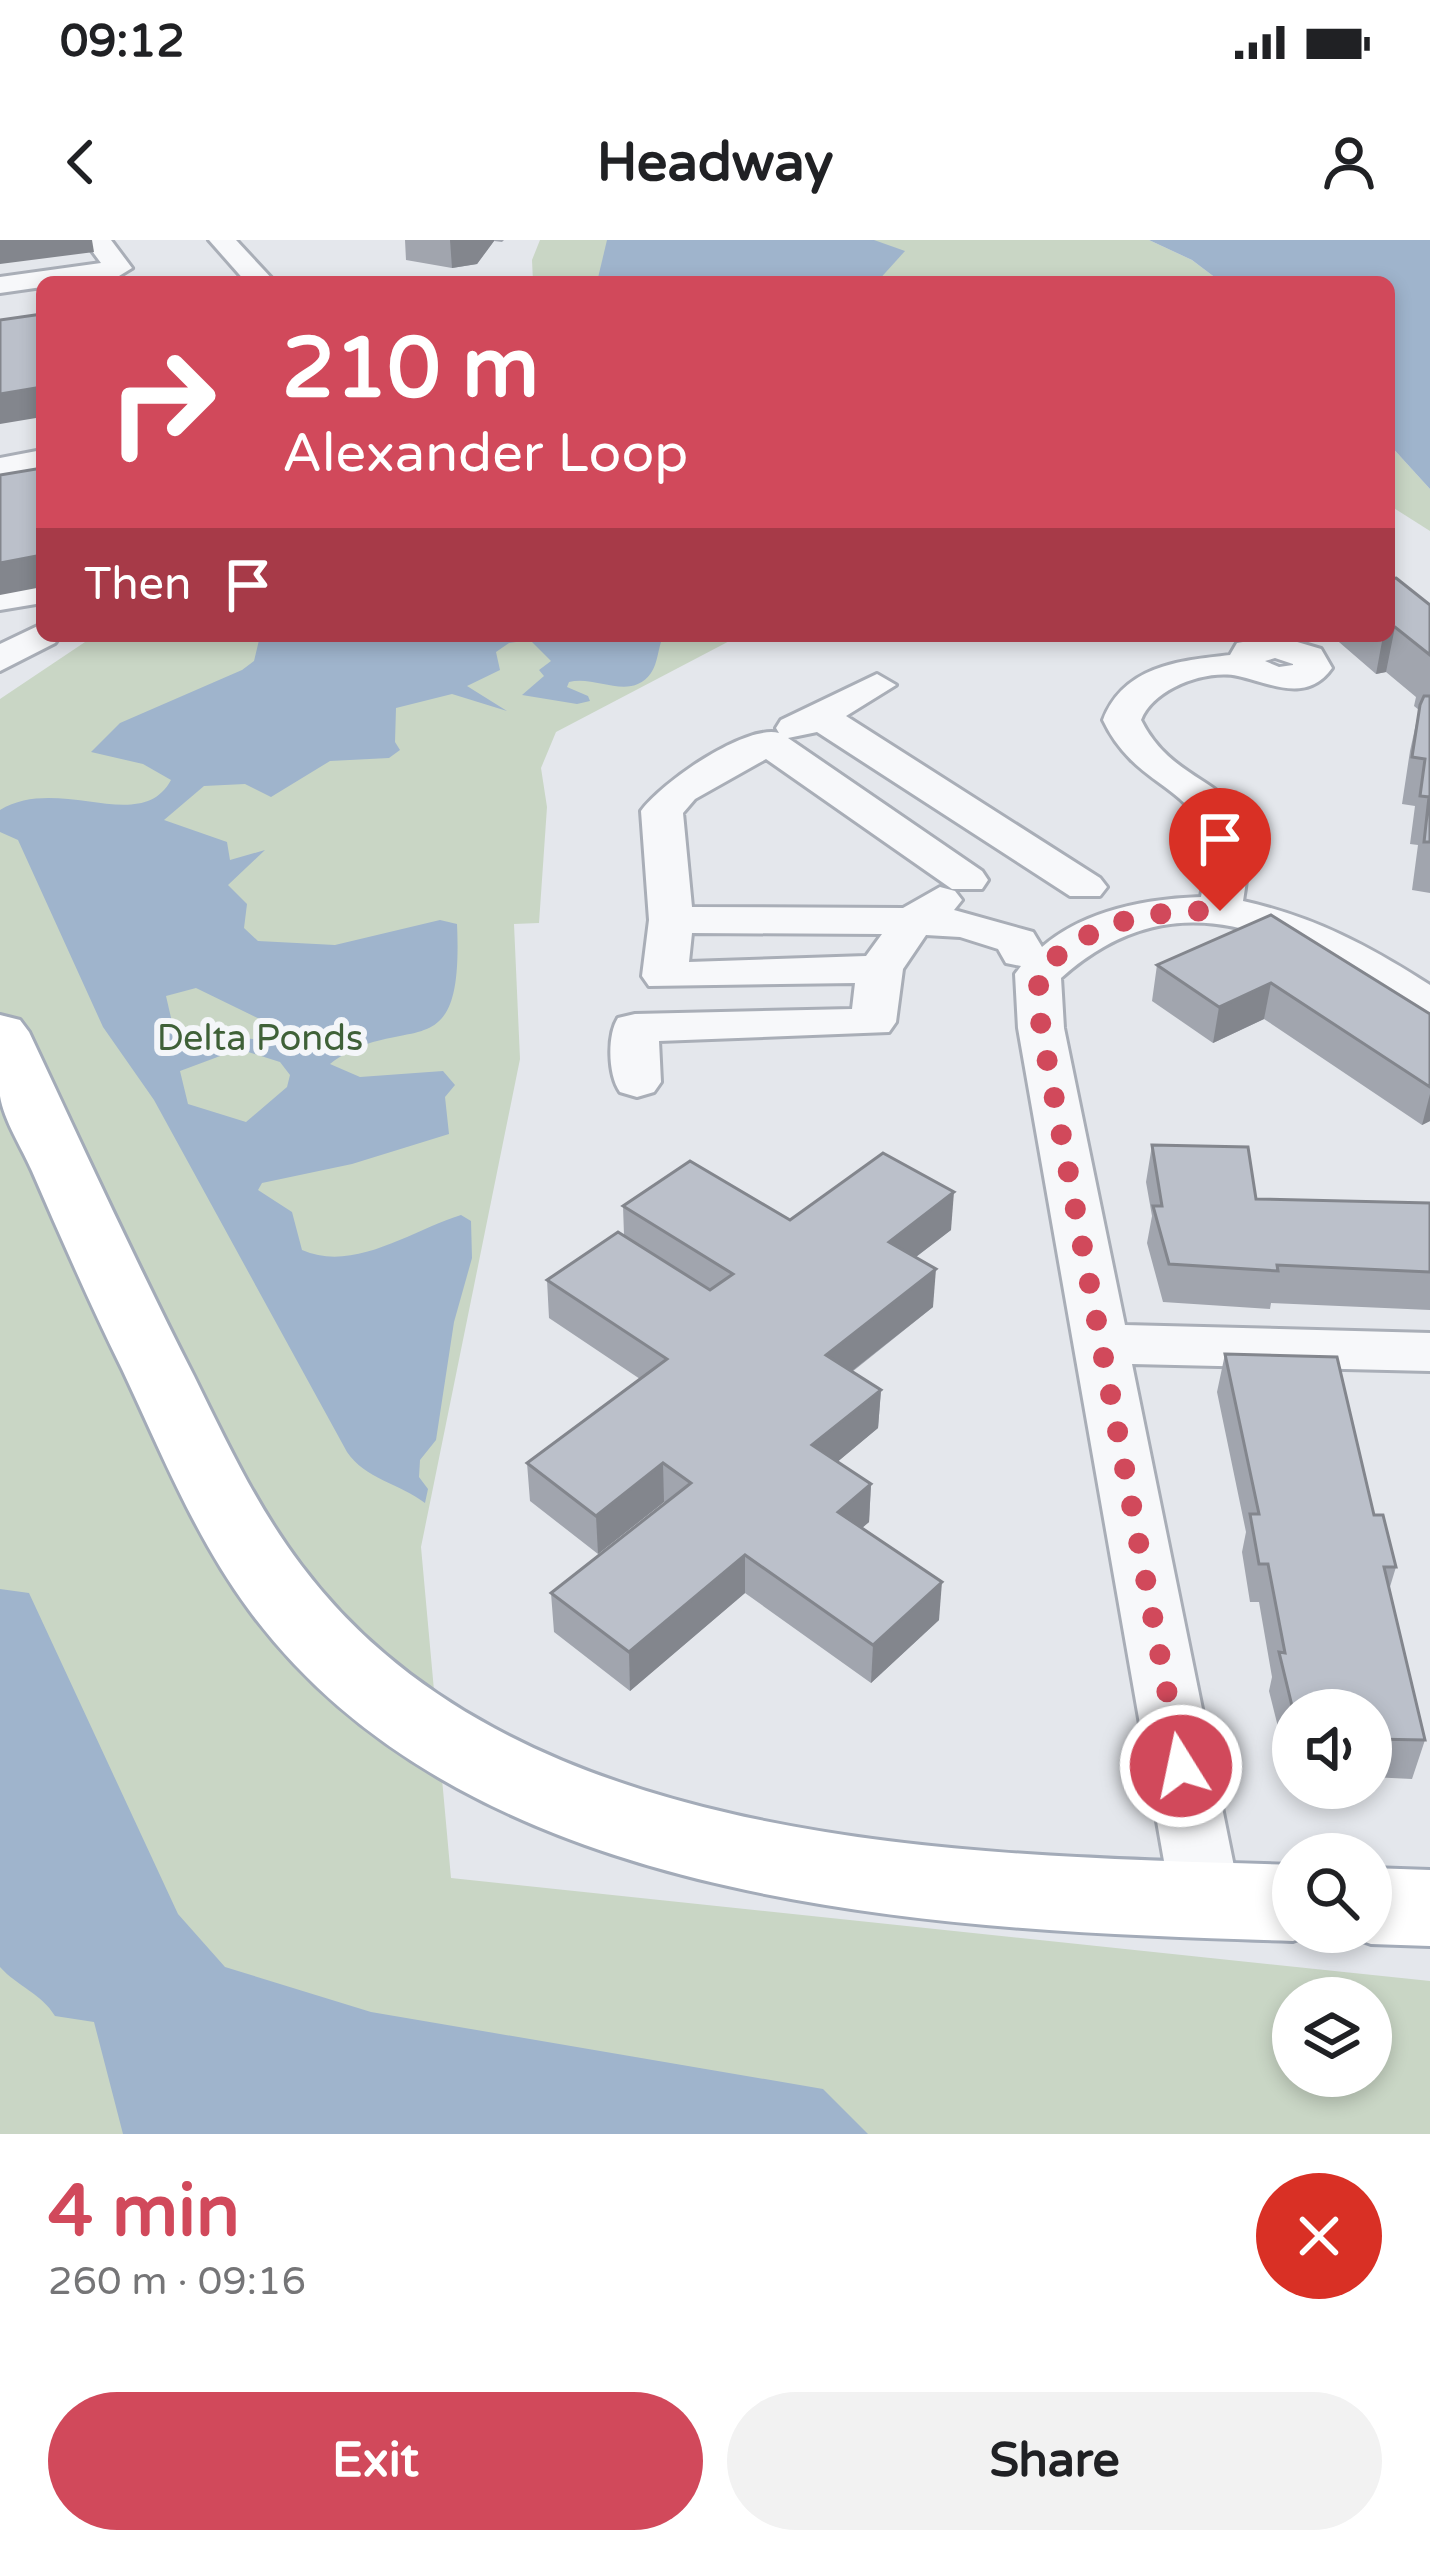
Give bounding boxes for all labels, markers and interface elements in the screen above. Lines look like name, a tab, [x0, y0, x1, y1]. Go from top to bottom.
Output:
text: 09:12	[60, 15, 185, 69]
icon: back	[48, 129, 114, 195]
icon: person	[1316, 129, 1382, 195]
text: Headway	[597, 130, 833, 195]
text: 210 m	[282, 319, 539, 420]
icon: right	[84, 324, 240, 480]
text: Alexander Loop	[282, 421, 688, 486]
icon: arrive	[215, 552, 281, 618]
text: Then	[84, 558, 191, 612]
pin	[1169, 788, 1271, 911]
icon: arrive	[1187, 806, 1253, 872]
park label: Delta Ponds	[157, 1017, 363, 1060]
map controls	[1272, 1689, 1392, 2097]
button: sound	[1272, 1689, 1392, 1809]
position arrow	[1118, 1703, 1244, 1829]
button: search	[1272, 1833, 1392, 1953]
button: layers	[1272, 1977, 1392, 2097]
text: 4 min	[48, 2169, 240, 2256]
button: close	[1256, 2173, 1382, 2299]
text: 260 m · 09:16	[48, 2258, 306, 2305]
button: Exit	[48, 2392, 703, 2530]
button: Share	[727, 2392, 1382, 2530]

